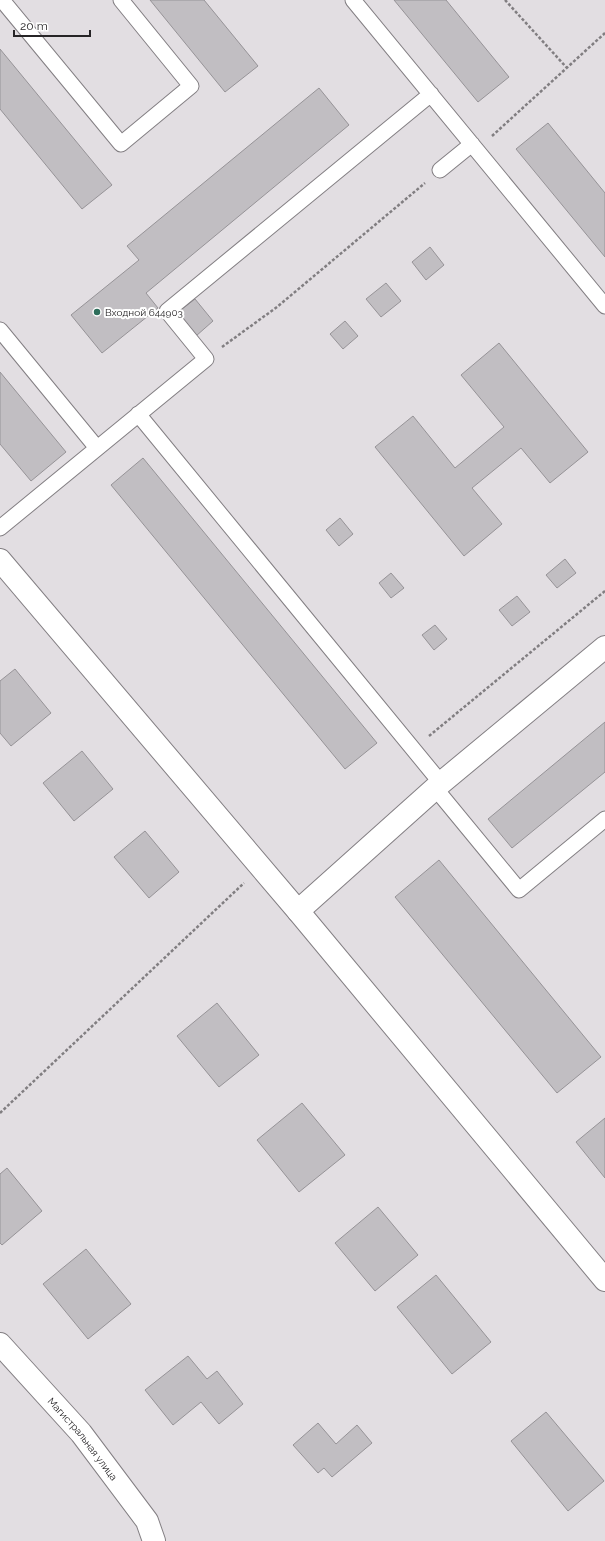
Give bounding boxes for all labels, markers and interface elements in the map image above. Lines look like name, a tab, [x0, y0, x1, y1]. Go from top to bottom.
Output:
scale bar	[14, 12, 90, 38]
text: 20 m	[20, 19, 48, 33]
marker: Входной 644903	[92, 307, 102, 317]
place label: Входной 644903	[105, 307, 183, 318]
street label: Магистральная улица	[46, 1395, 120, 1482]

